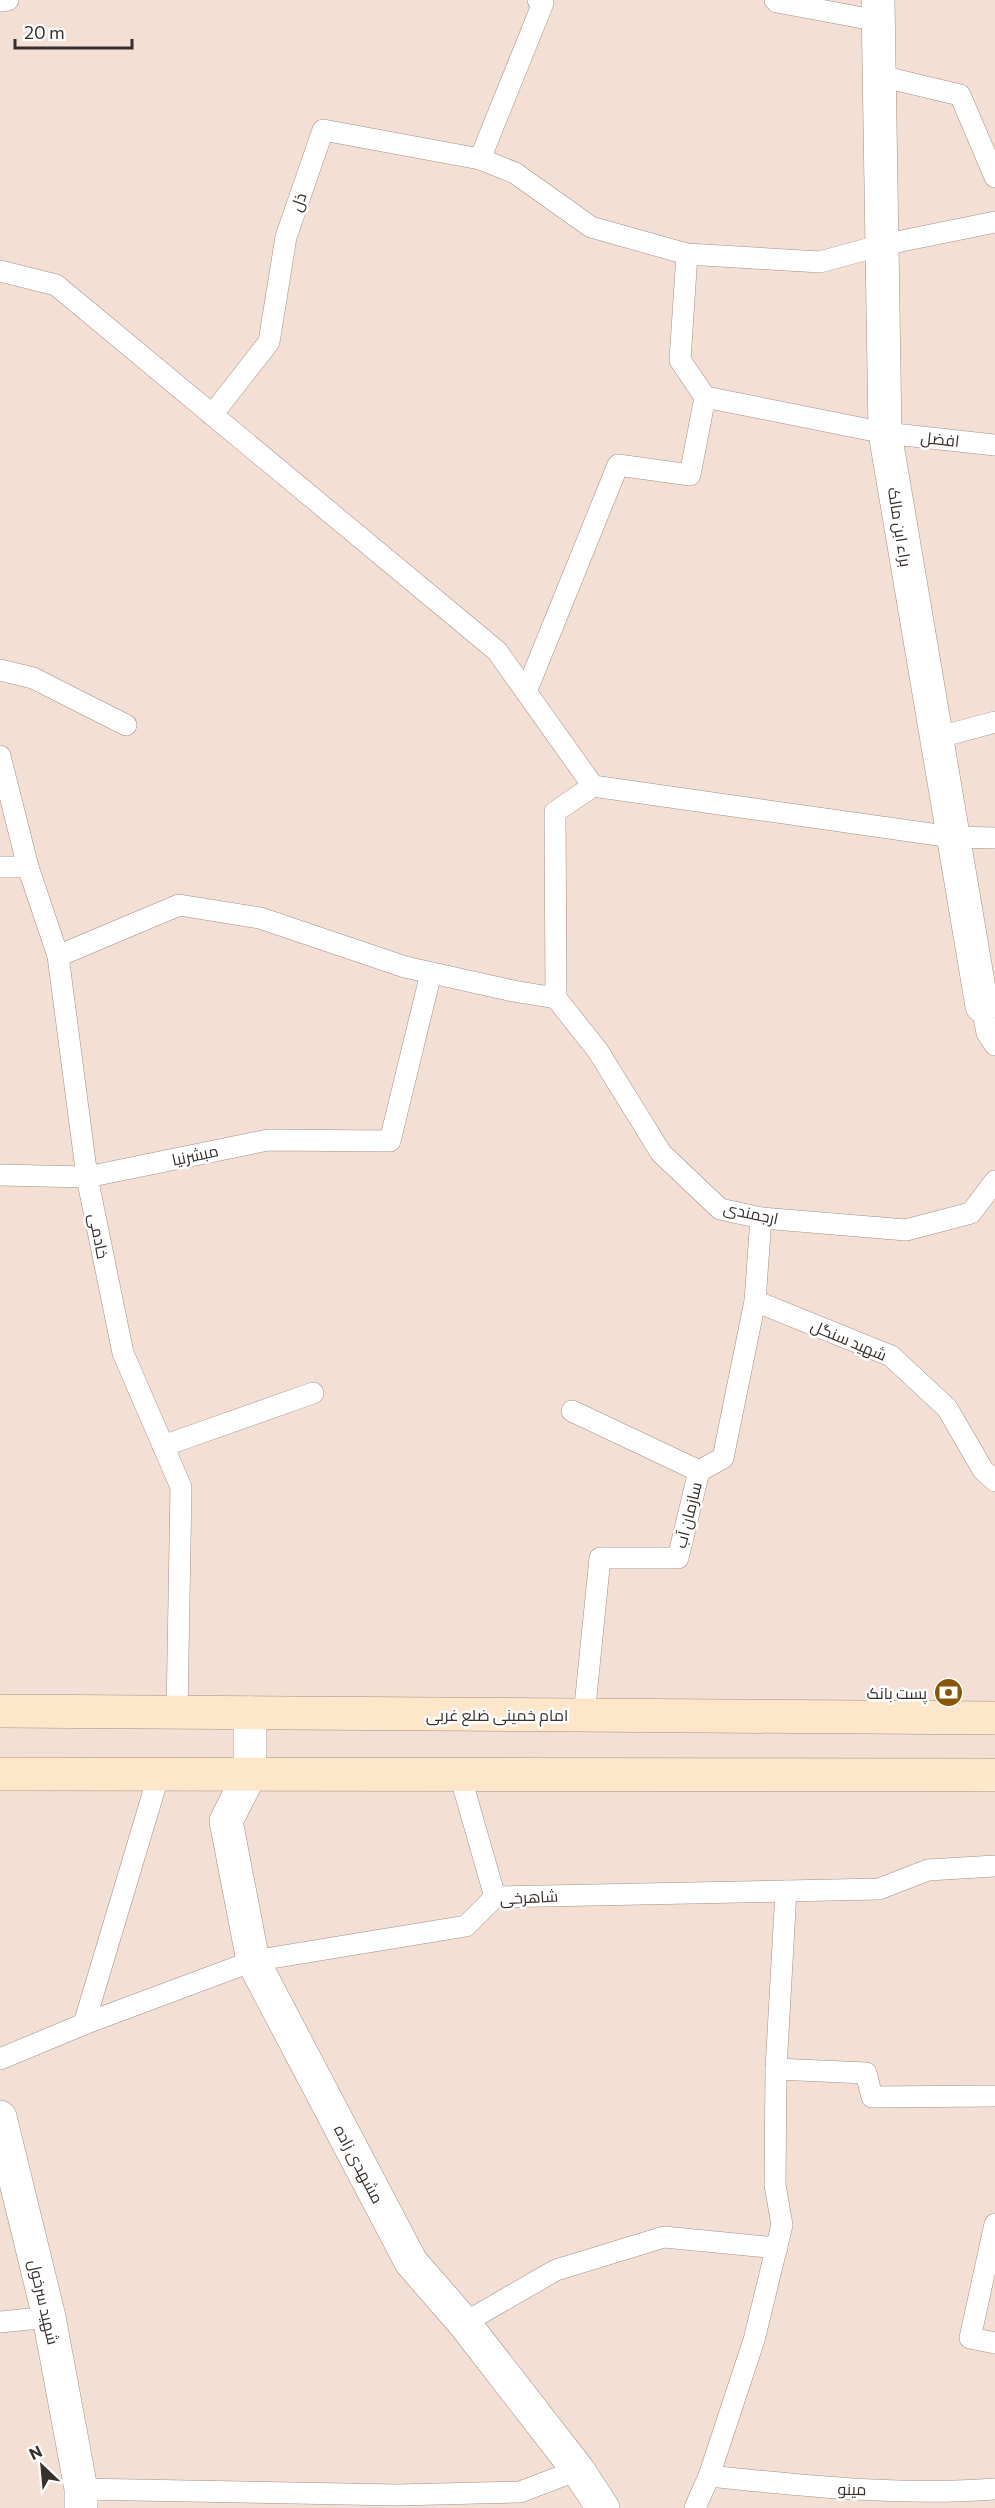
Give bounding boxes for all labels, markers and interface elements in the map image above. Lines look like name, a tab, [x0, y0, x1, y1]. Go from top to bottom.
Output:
scale bar	[15, 12, 132, 50]
text: 20 m	[24, 21, 65, 43]
street label: ذل	[286, 190, 311, 214]
street label: افضل	[920, 427, 960, 452]
street label: براء ابن مالک	[883, 486, 916, 568]
street label: مبشرنیا	[170, 1140, 220, 1170]
street label: ارجمندی	[721, 1197, 780, 1230]
street label: خادمی	[84, 1212, 113, 1261]
street label: شهید سنگل	[808, 1315, 890, 1366]
street label: سازمان آب	[670, 1480, 707, 1551]
bank icon: پست بانک	[932, 1677, 964, 1709]
place label: پست بانک	[866, 1683, 928, 1705]
street label: امام خمینی ضلع غربی	[426, 1705, 568, 1727]
street label: شاهرخی	[499, 1885, 559, 1910]
street label: مشهدی زاده	[329, 2121, 388, 2207]
street label: شهید سرخول	[24, 2258, 63, 2347]
north arrow	[12, 2436, 72, 2496]
text: N	[26, 2441, 45, 2463]
street label: مینو	[837, 2479, 867, 2499]

